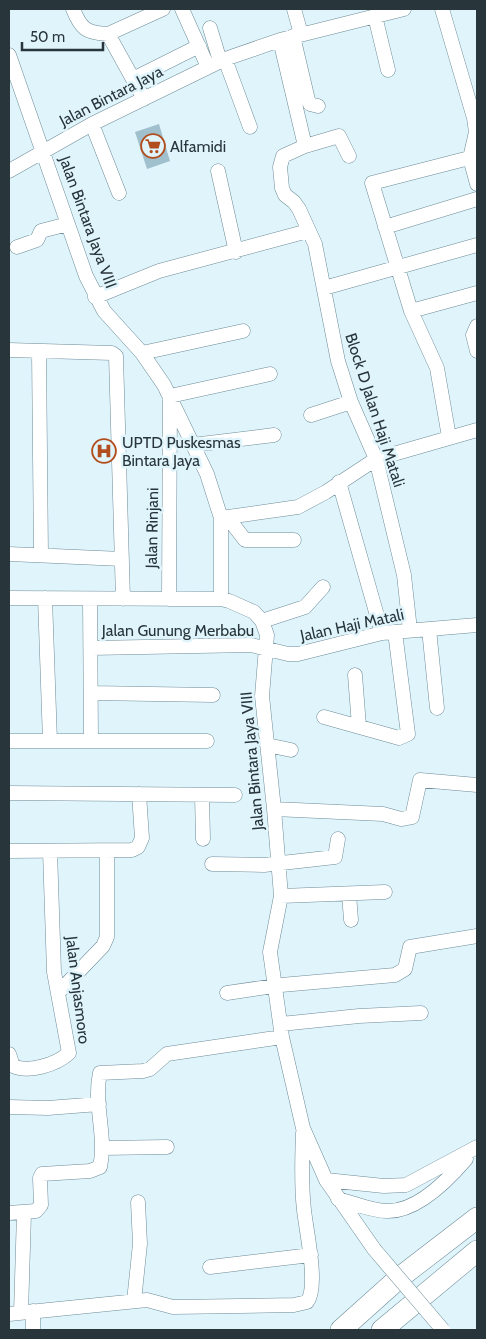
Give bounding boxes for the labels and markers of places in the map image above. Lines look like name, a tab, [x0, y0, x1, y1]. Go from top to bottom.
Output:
supermarket icon: Alfamidi	[140, 133, 166, 159]
place label: Alfamidi	[170, 137, 226, 156]
place label: UPTD Puskesmas Bintara Jaya	[122, 433, 241, 470]
hospital icon: UPTD Puskesmas Bintara Jaya	[91, 438, 117, 464]

